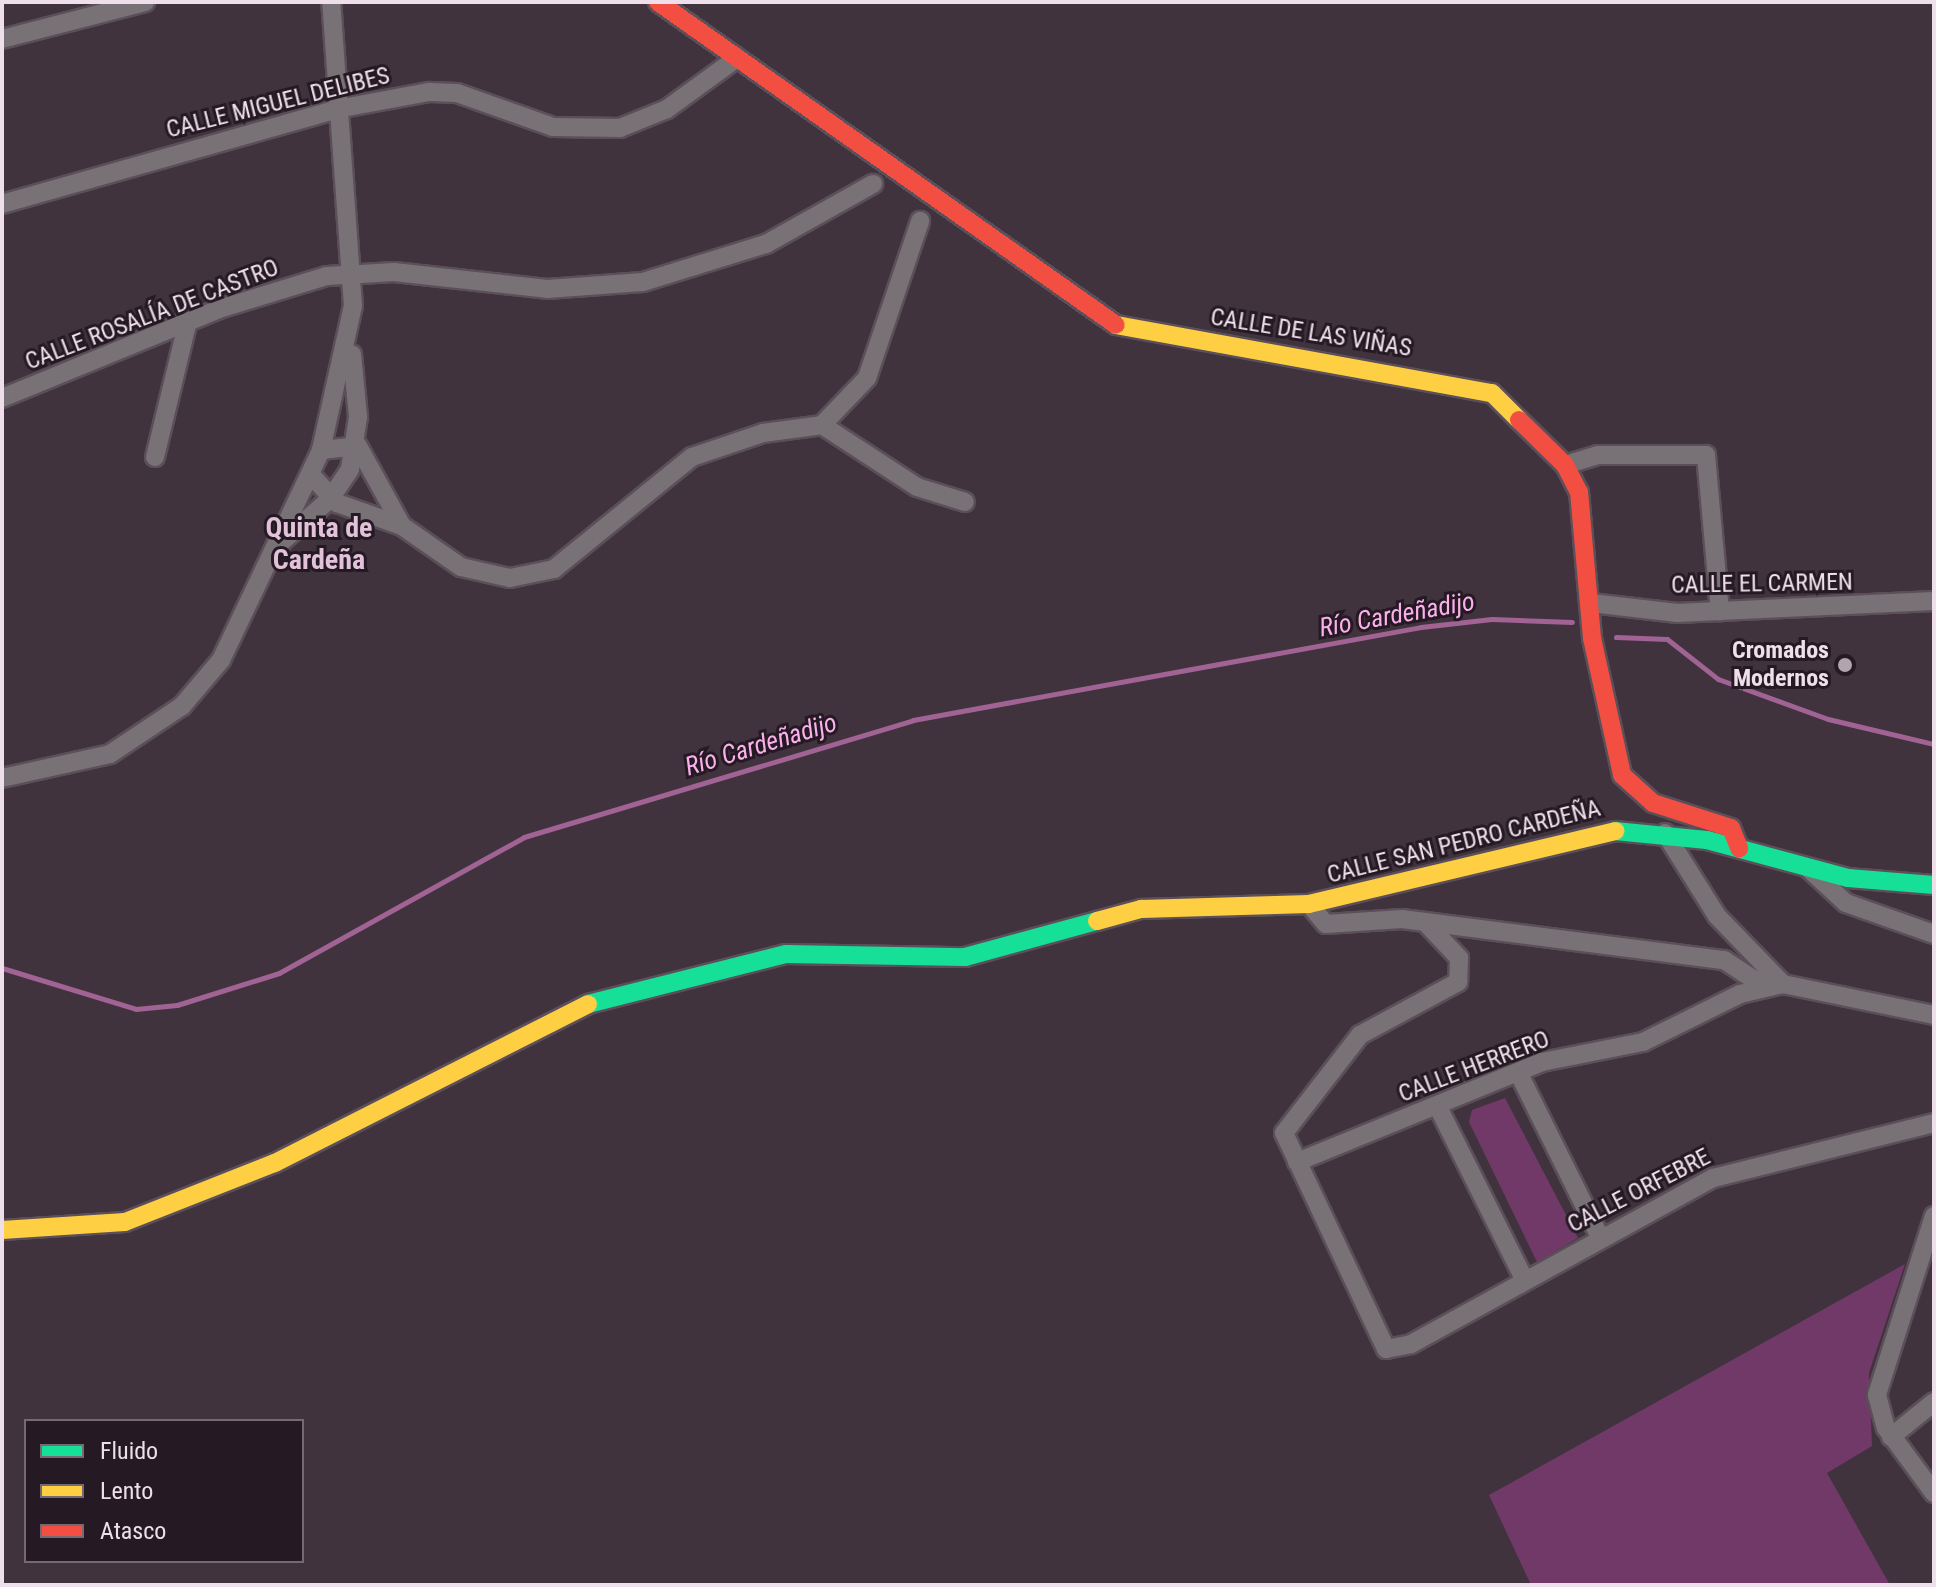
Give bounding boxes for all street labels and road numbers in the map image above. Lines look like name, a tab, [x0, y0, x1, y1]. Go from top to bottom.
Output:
street label: CALLE MIGUEL DELIBES	[163, 61, 393, 145]
street label: CALLE ROSALÍA DE CASTRO	[21, 253, 283, 377]
street label: CALLE DE LAS VIÑAS	[1208, 303, 1414, 363]
street label: CALLE EL CARMEN	[1671, 568, 1853, 600]
street label: CALLE SAN PEDRO CARDEÑA	[1324, 794, 1604, 890]
street label: CALLE HERRERO	[1395, 1025, 1553, 1109]
street label: CALLE ORFEBRE	[1563, 1143, 1715, 1239]

